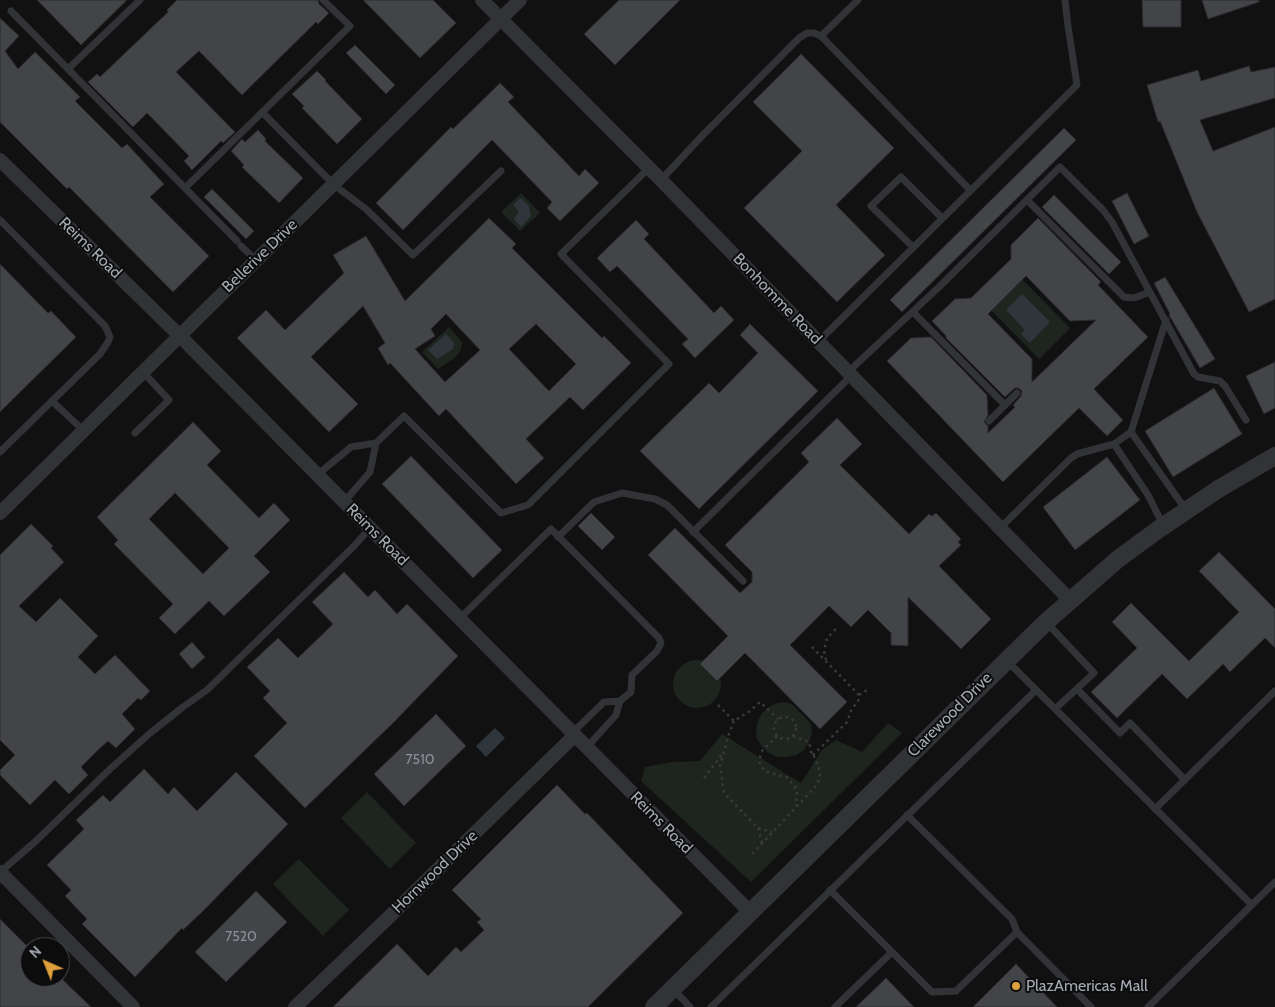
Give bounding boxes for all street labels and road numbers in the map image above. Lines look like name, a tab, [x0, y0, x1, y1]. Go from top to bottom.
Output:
street label: Reims Road	[55, 213, 125, 283]
street label: Bellerive Drive	[218, 215, 302, 297]
street label: Bonhomme Road	[729, 249, 825, 349]
street label: Reims Road	[342, 500, 412, 570]
street label: Clarewood Drive	[904, 669, 996, 761]
street label: Reims Road	[626, 788, 696, 858]
street label: Hornwood Drive	[388, 826, 482, 918]

